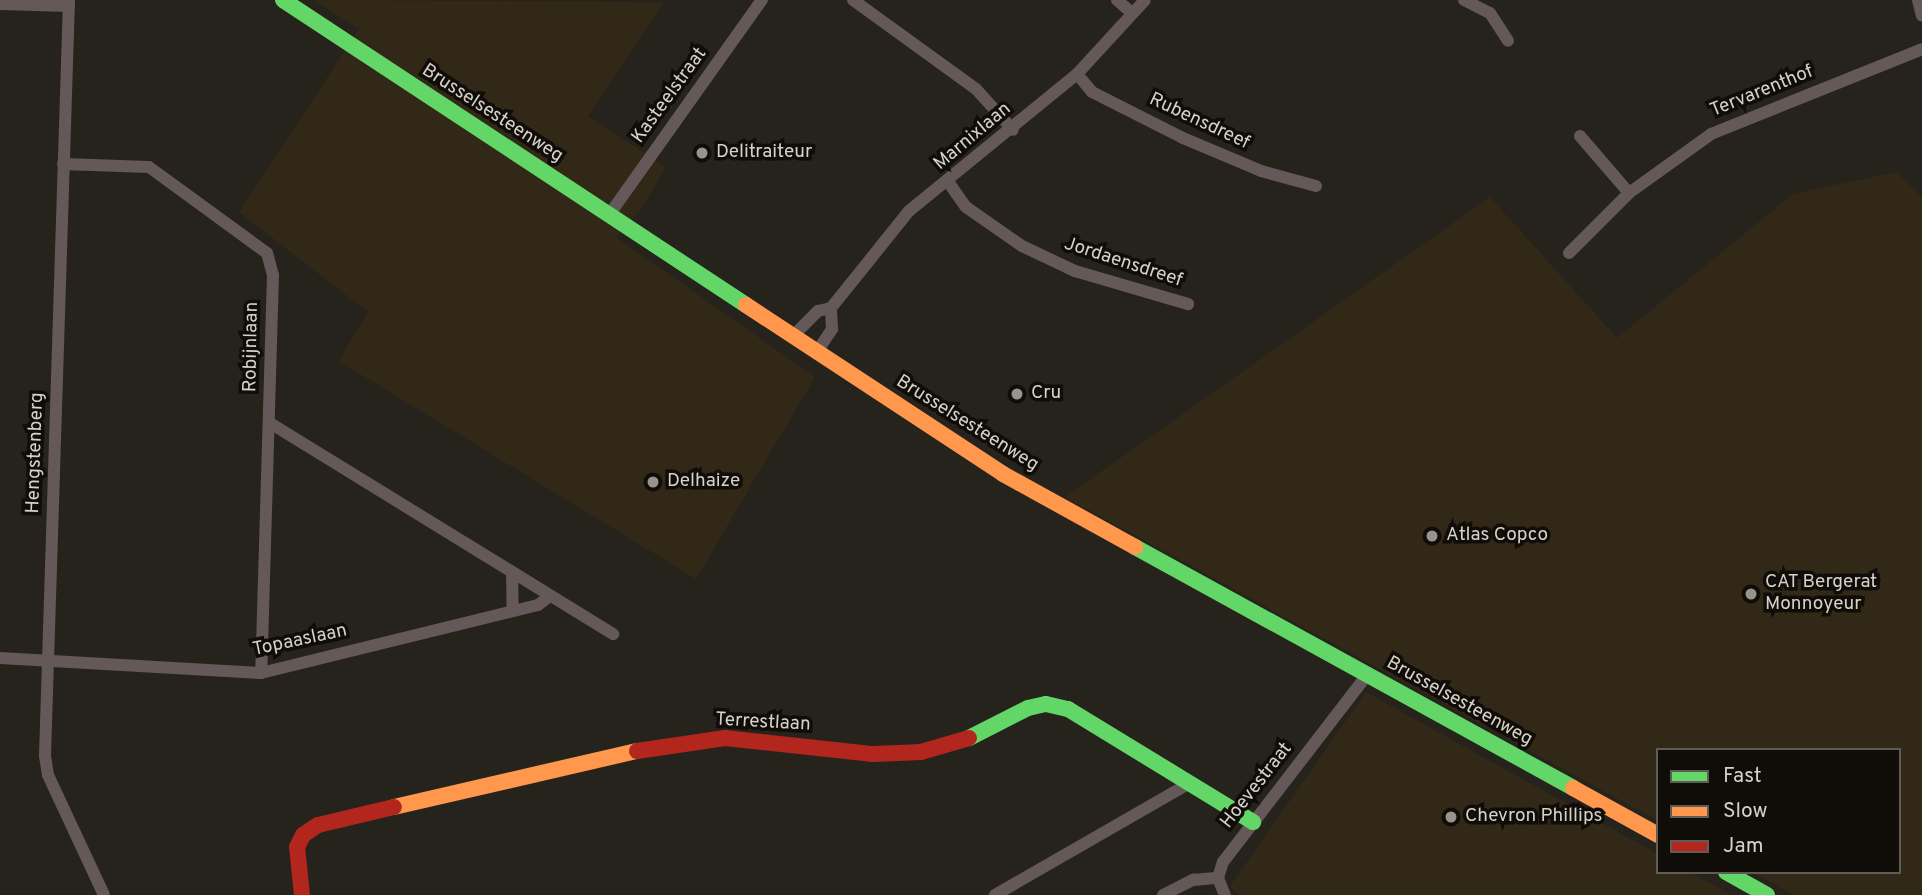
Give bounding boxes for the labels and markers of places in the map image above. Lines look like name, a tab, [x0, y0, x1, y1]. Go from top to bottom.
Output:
place label: Delitraiteur	[716, 142, 812, 164]
marker: Delitraiteur	[694, 145, 710, 161]
place label: Cru	[1031, 383, 1061, 405]
marker: Cru	[1009, 386, 1025, 402]
place label: Delhaize	[667, 471, 740, 493]
marker: Delhaize	[645, 474, 661, 490]
place label: Atlas Copco	[1446, 525, 1548, 547]
marker: Atlas Copco	[1424, 528, 1440, 544]
place label: CAT Bergerat Monnoyeur	[1765, 572, 1878, 616]
marker: CAT Bergerat Monnoyeur	[1743, 586, 1759, 602]
place label: Chevron Phillips	[1465, 806, 1602, 828]
marker: Chevron Phillips	[1443, 809, 1459, 825]

